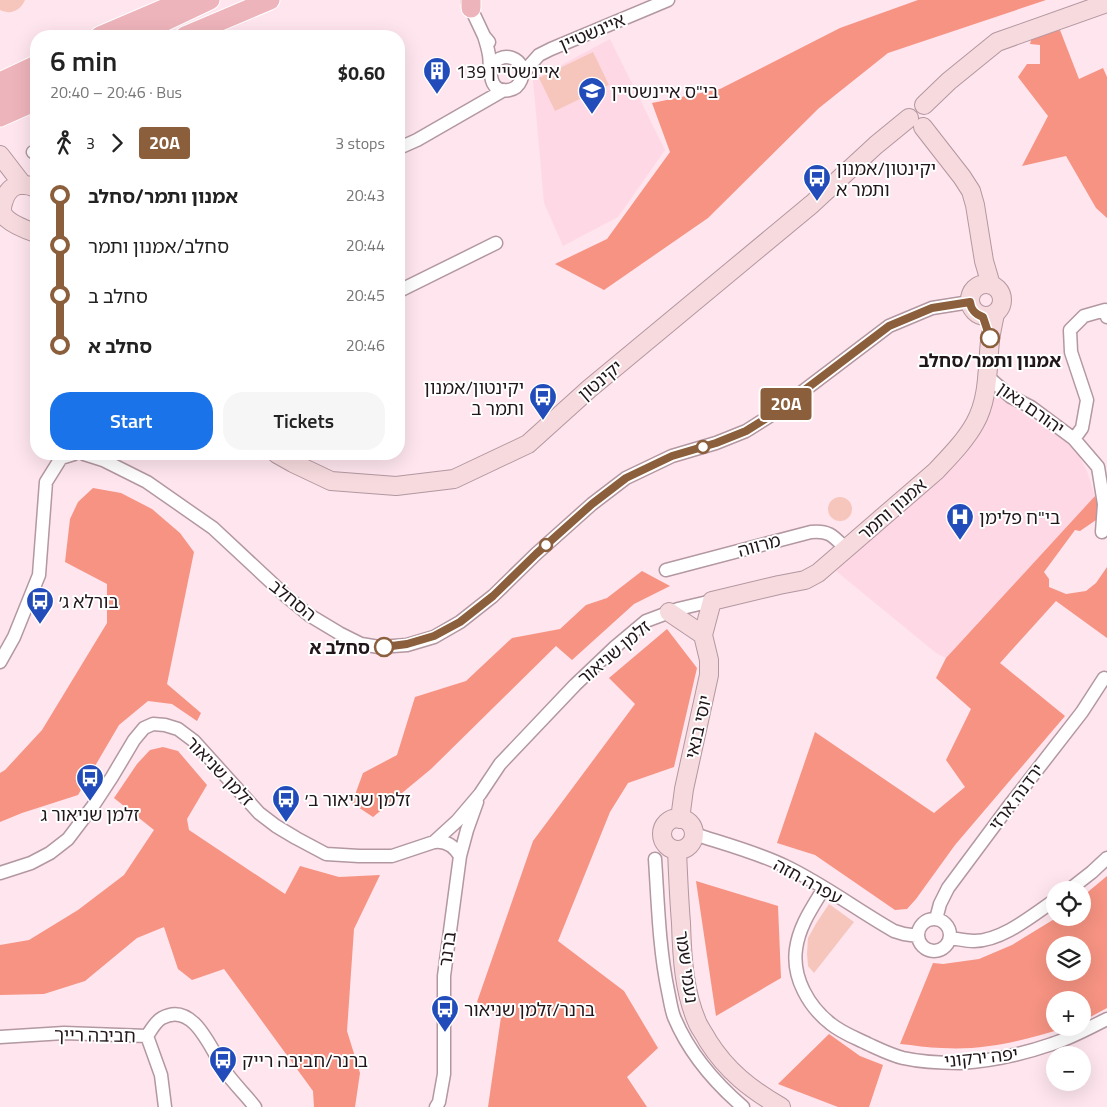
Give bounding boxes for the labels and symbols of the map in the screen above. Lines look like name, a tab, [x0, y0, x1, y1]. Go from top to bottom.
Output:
street label: איינשטיין	[555, 6, 629, 58]
building icon: איינשטיין 139	[422, 56, 452, 95]
place label: איינשטיין 139	[456, 58, 560, 85]
school or university icon: בי"ס איינשטיין	[577, 76, 607, 115]
place label: בי"ס איינשטיין	[611, 78, 718, 105]
place label: יקינטון/אמנון ותמר א	[836, 155, 936, 203]
bus stop icon: יקינטון/אמנון ותמר א	[802, 163, 832, 202]
marker: אמנון ותמר/סחלב	[980, 328, 1000, 348]
place label: אמנון ותמר/סחלב	[919, 347, 1061, 374]
street label: יקינטון	[572, 353, 628, 407]
place label: יקינטון/אמנון ותמר ב	[424, 374, 524, 422]
street label: יהורם גאון	[992, 375, 1070, 441]
bus stop icon: יקינטון/אמנון ותמר ב	[528, 382, 558, 421]
line badge: 20A	[757, 388, 815, 420]
unlabelled marker	[696, 440, 710, 454]
street label: אמנון ותמר	[852, 471, 932, 547]
hospital icon: בי"ח פלימן	[945, 502, 975, 541]
place label: בי"ח פלימן	[979, 504, 1060, 531]
street label: מרווה	[735, 526, 784, 564]
unlabelled marker	[539, 538, 553, 552]
street label: הסחלב	[264, 573, 322, 627]
bus stop icon: בורלא ג׳	[25, 586, 55, 625]
place label: בורלא ג׳	[59, 588, 119, 615]
street label: זלמן שניאור	[572, 613, 656, 691]
place label: סחלב א	[309, 634, 370, 661]
marker: סחלב א	[374, 637, 394, 657]
street label: יוסי בנאי	[678, 692, 718, 762]
street label: זלמן שניאור	[180, 730, 260, 812]
street label: ירדנה ארזי	[982, 758, 1050, 836]
bus stop icon: זלמן שניאור ג	[75, 763, 105, 802]
bus stop icon: זלמן שניאור ב׳	[271, 784, 301, 823]
place label: זלמן שניאור ב׳	[305, 786, 411, 813]
place label: זלמן שניאור ג	[41, 801, 139, 828]
street label: עפרה חזה	[769, 851, 847, 911]
street label: נעמי שמר	[669, 929, 705, 1005]
street label: ברנר	[431, 930, 463, 968]
bus stop icon: ברנר/זלמן שניאור	[430, 994, 460, 1033]
place label: ברנר/זלמן שניאור	[464, 996, 595, 1023]
street label: חביבה רייך	[54, 1021, 136, 1049]
street label: יפה ירקוני	[943, 1040, 1019, 1074]
bus stop icon: ברנר/חביבה רייק	[208, 1045, 238, 1084]
place label: ברנר/חביבה רייק	[242, 1047, 368, 1074]

